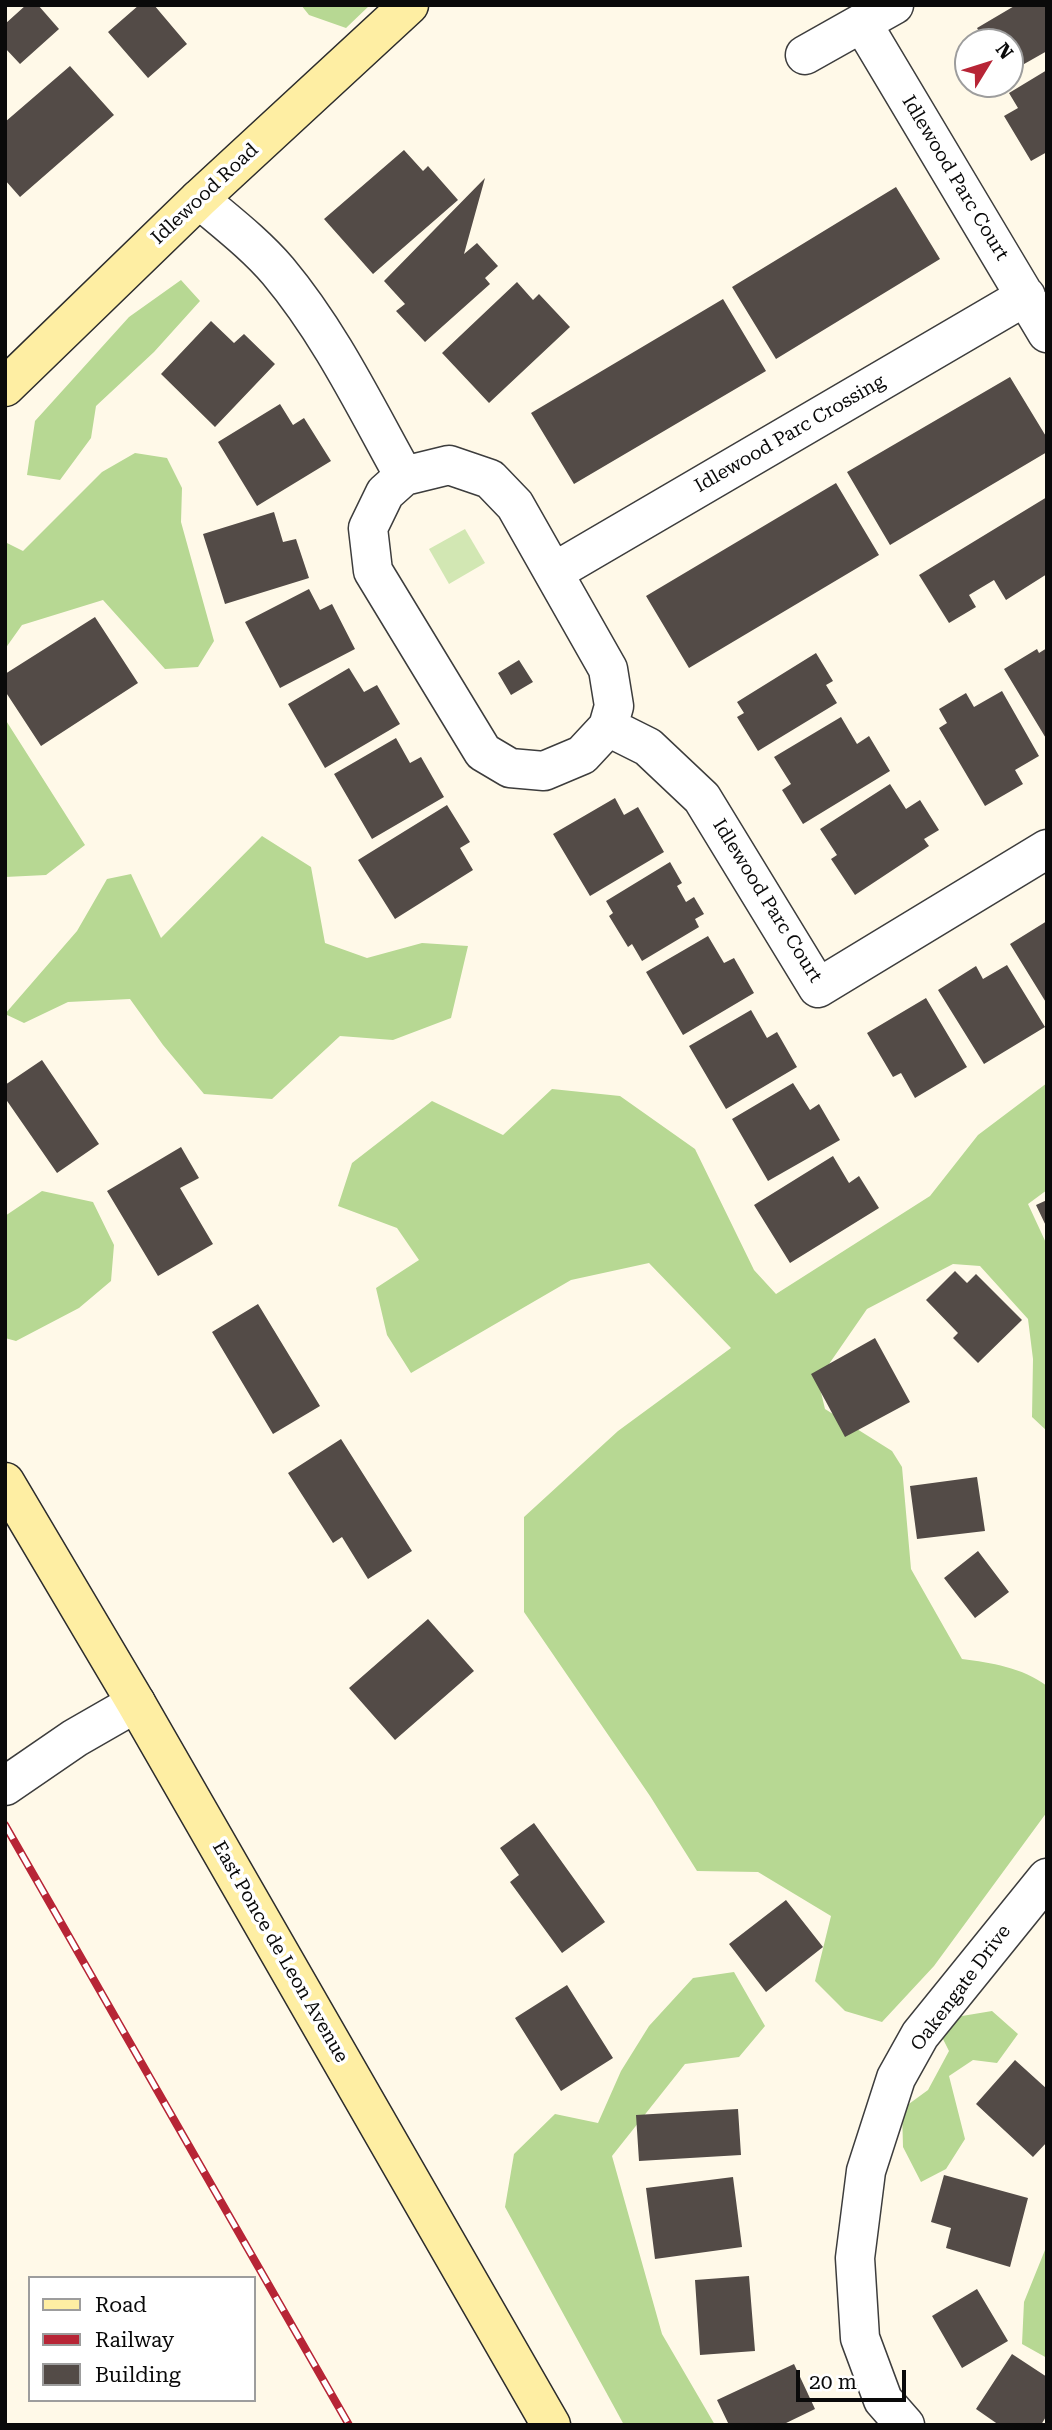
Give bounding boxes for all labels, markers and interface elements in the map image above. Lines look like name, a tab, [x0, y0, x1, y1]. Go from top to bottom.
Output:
north arrow	[954, 28, 1024, 98]
text: N	[991, 38, 1018, 64]
street label: Idlewood Parc Court	[897, 91, 1013, 265]
street label: Idlewood Road	[147, 139, 263, 249]
street label: Idlewood Parc Crossing	[691, 370, 889, 498]
street label: Idlewood Parc Court	[707, 815, 827, 987]
street label: East Ponce de Leon Avenue	[207, 1837, 353, 2067]
street label: Oakengate Drive	[906, 1920, 1016, 2056]
legend	[28, 2276, 256, 2402]
text: Road	[95, 2293, 147, 2317]
text: Railway	[95, 2328, 174, 2352]
scale bar	[800, 2356, 910, 2400]
text: Building	[95, 2363, 181, 2387]
text: 20 m	[809, 2370, 857, 2394]

